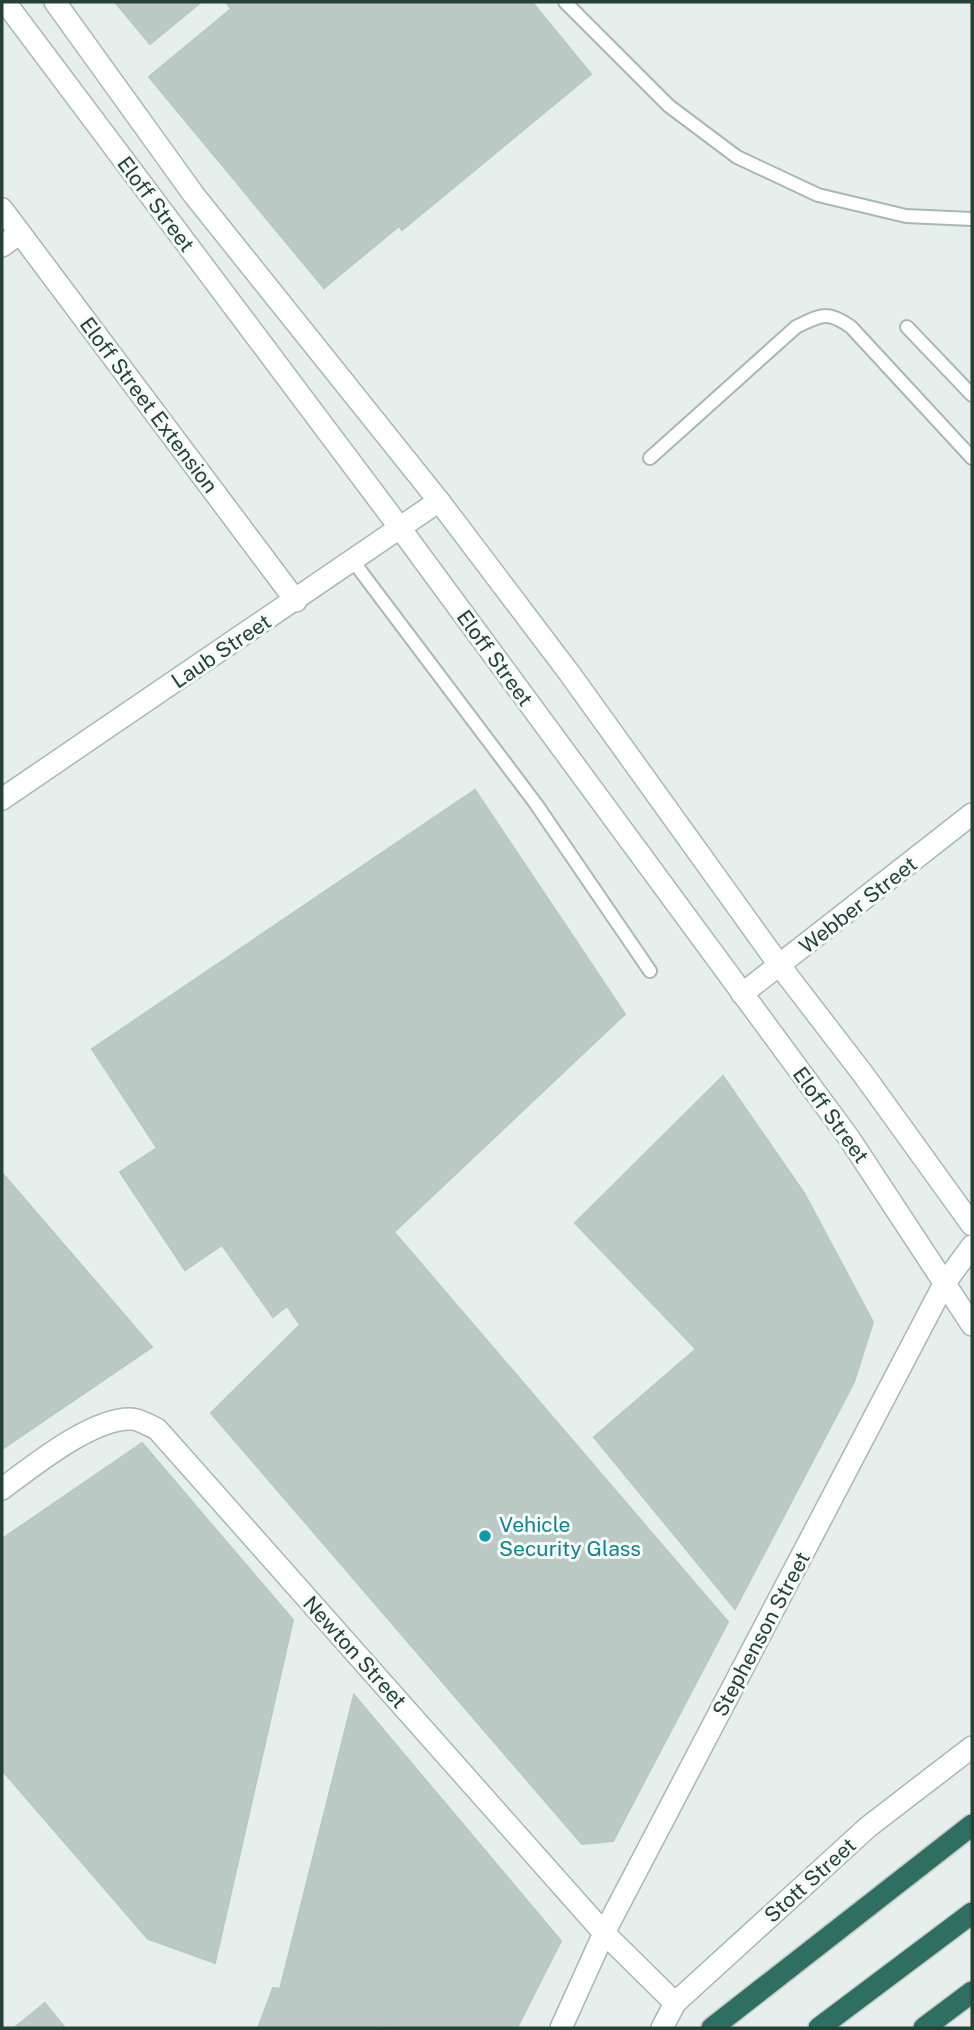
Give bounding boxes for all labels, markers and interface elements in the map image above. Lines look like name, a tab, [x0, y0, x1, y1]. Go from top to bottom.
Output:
street label: Eloff Street	[112, 152, 200, 256]
street label: Eloff Street Extension	[75, 312, 223, 498]
street label: Eloff Street	[452, 605, 538, 711]
street label: Laub Street	[167, 609, 275, 693]
street label: Webber Street	[794, 851, 922, 959]
street label: Eloff Street	[788, 1062, 874, 1168]
place label: Vehicle Security Glass	[499, 1512, 641, 1561]
marker: Vehicle Security Glass	[477, 1528, 493, 1544]
street label: Stephenson Street	[707, 1547, 815, 1721]
street label: Newton Street	[298, 1591, 412, 1713]
street label: Stott Street	[759, 1832, 861, 1928]

